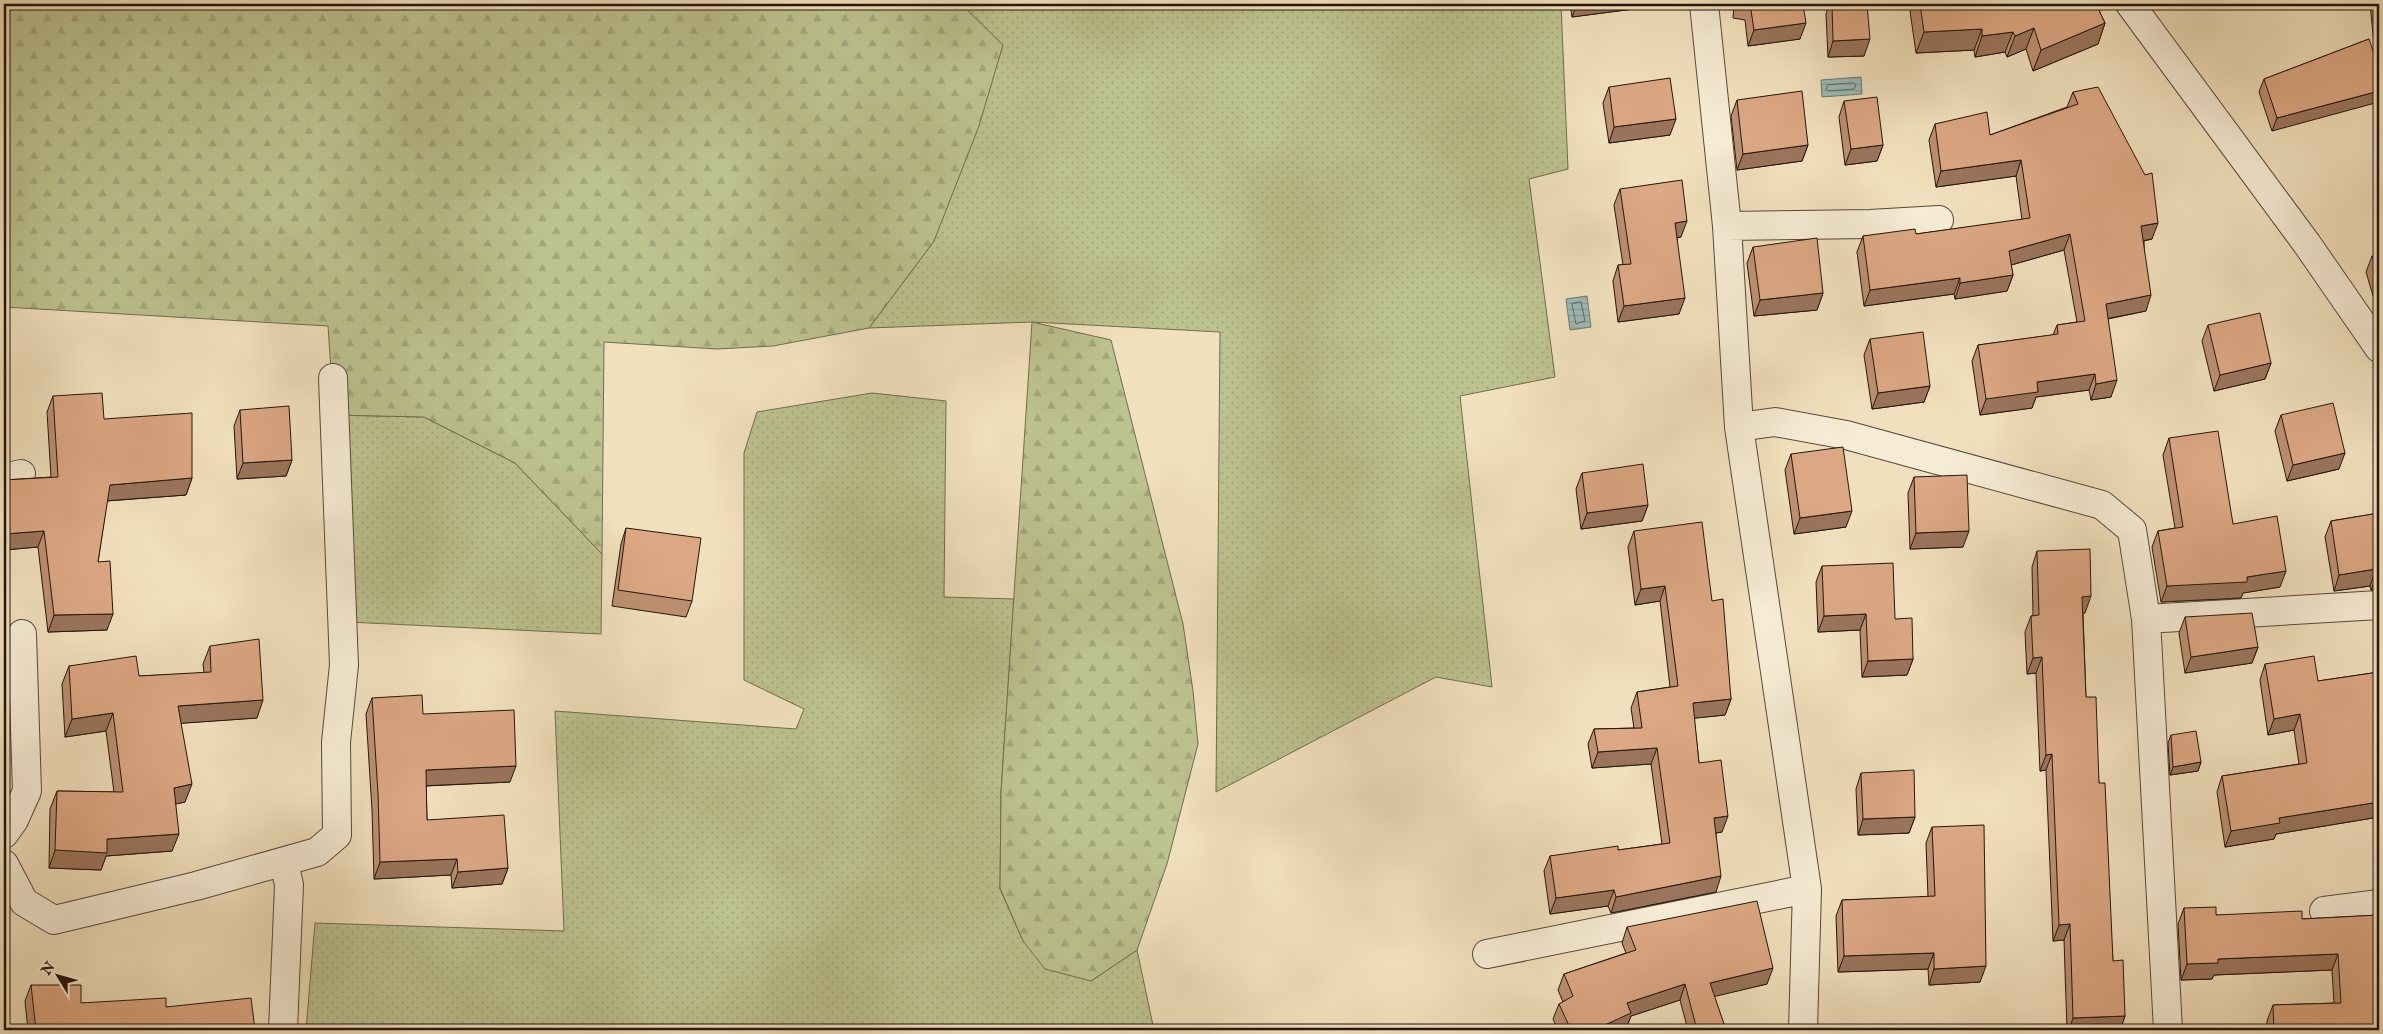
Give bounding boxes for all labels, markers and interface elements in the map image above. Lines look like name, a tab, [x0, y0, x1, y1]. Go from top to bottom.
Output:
north arrow	[32, 952, 82, 1002]
text: N	[37, 959, 59, 980]

